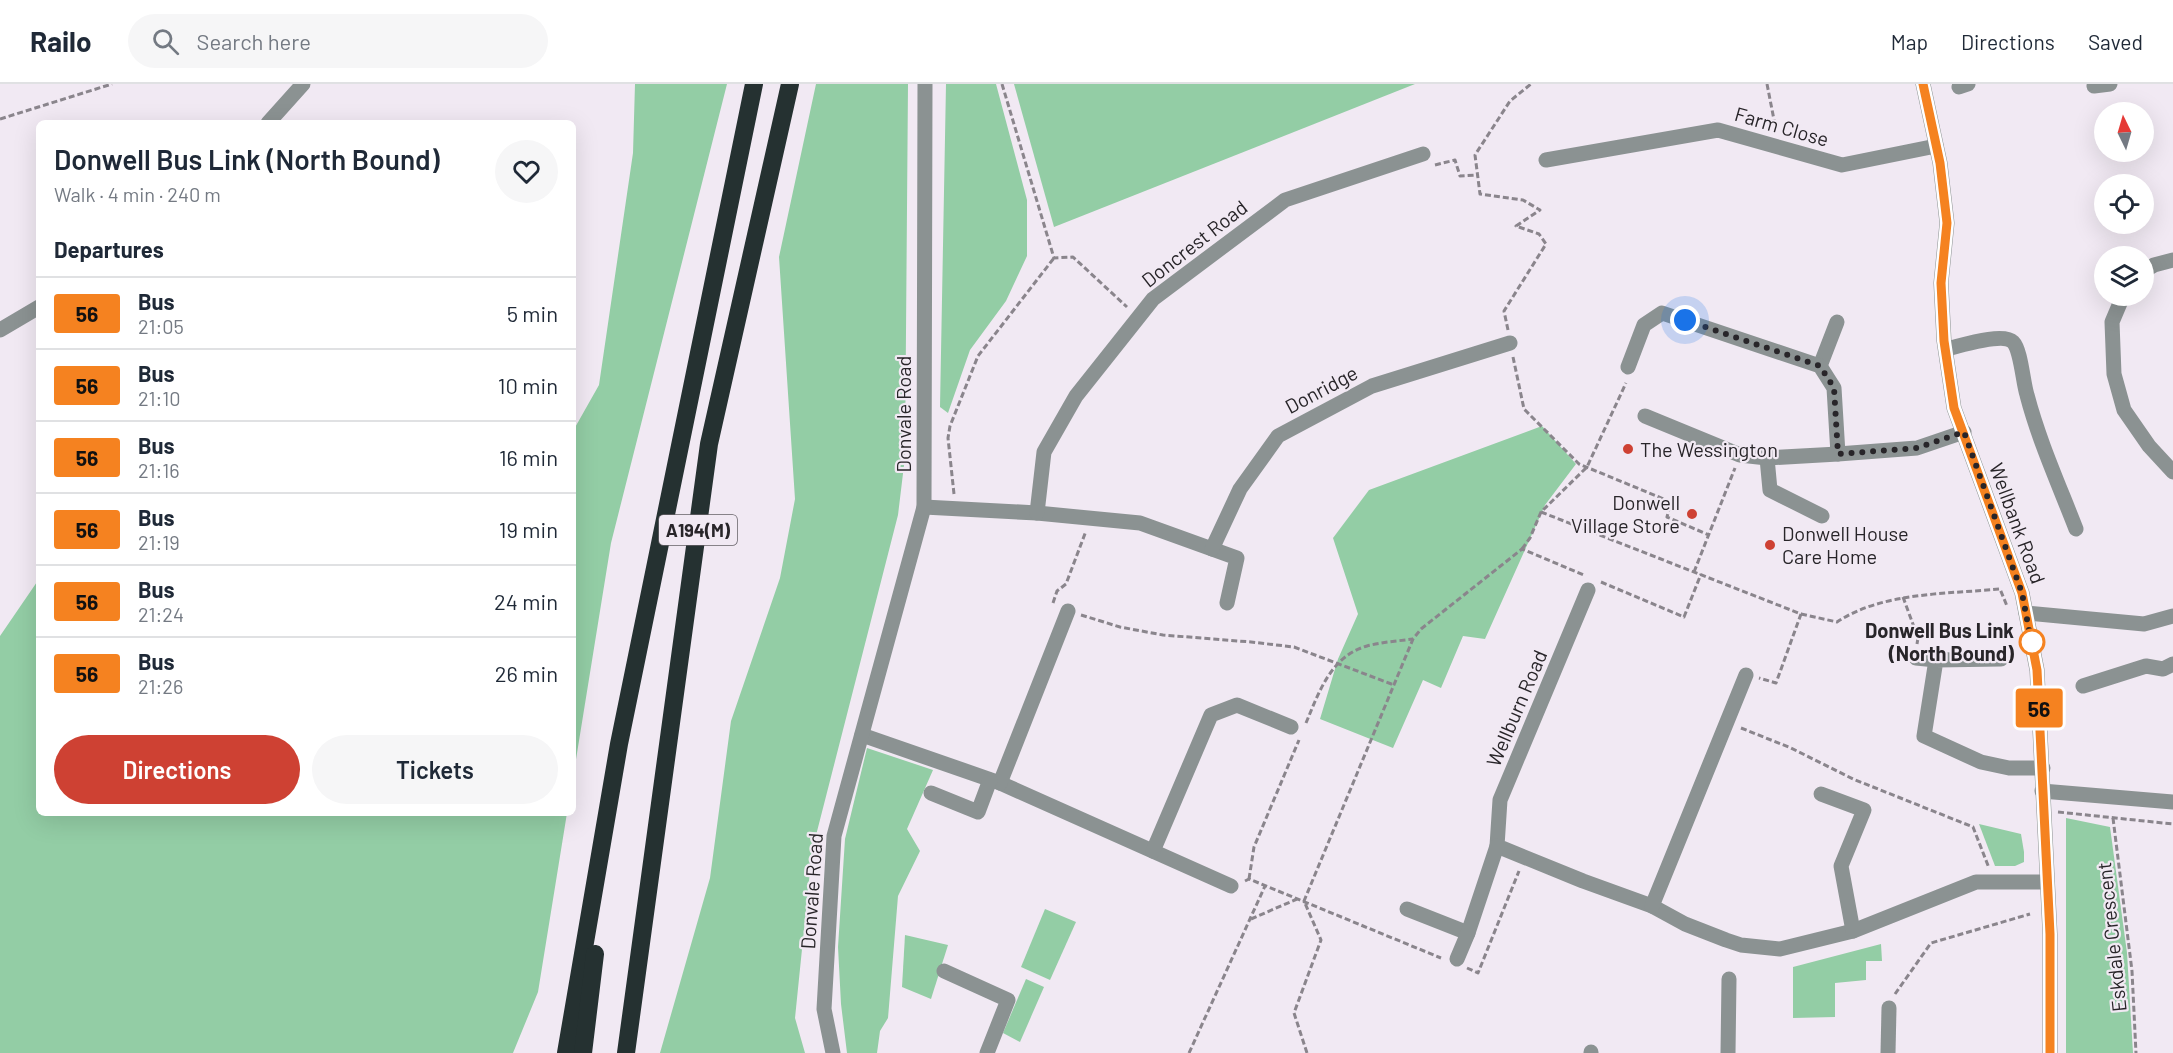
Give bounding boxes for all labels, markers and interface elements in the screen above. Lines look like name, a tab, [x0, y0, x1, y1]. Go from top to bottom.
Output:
search box	[128, 14, 548, 68]
text: Railo	[30, 24, 92, 58]
icon: search	[149, 25, 182, 58]
text: Search here	[197, 28, 311, 54]
text: Map	[1891, 29, 1928, 54]
text: Directions	[1961, 29, 2055, 54]
text: Saved	[2088, 29, 2143, 54]
street label: Farm Close	[1732, 101, 1832, 151]
north arrow	[2094, 102, 2154, 162]
map controls	[2094, 102, 2154, 306]
button: heart	[495, 140, 558, 203]
text: Donwell Bus Link (North Bound)	[54, 142, 440, 176]
button: locate	[2094, 174, 2154, 234]
text: Walk · 4 min · 240 m	[54, 182, 221, 206]
street label: Doncrest Road	[1137, 194, 1251, 292]
text: Departures	[54, 236, 164, 262]
button: layers	[2094, 246, 2154, 306]
text: Bus	[138, 288, 175, 314]
text: 5 min	[507, 300, 558, 326]
text: 56	[76, 301, 98, 326]
your location	[1670, 305, 1700, 335]
text: 21:05	[138, 314, 184, 338]
street label: Donvale Road	[891, 356, 915, 472]
text: Bus	[138, 360, 175, 386]
street label: Donridge	[1281, 360, 1361, 418]
text: 10 min	[498, 372, 558, 398]
text: 56	[76, 373, 98, 398]
text: 21:10	[138, 386, 181, 410]
text: Bus	[138, 432, 175, 458]
place label: The Wessington	[1640, 437, 1778, 461]
marker: The Wessington	[1621, 442, 1635, 456]
text: 16 min	[499, 444, 558, 470]
text: 56	[76, 445, 98, 470]
text: 21:16	[138, 458, 180, 482]
street label: Wellbank Road	[1985, 459, 2051, 587]
place label: Donwell Village Store	[1571, 490, 1680, 537]
text: Bus	[138, 504, 175, 530]
marker: Donwell Village Store	[1685, 507, 1699, 521]
road number: A194(M)	[659, 515, 737, 545]
text: 19 min	[499, 516, 558, 542]
text: 56	[76, 517, 98, 542]
place label: Donwell House Care Home	[1782, 521, 1909, 568]
text: 21:19	[138, 530, 180, 554]
marker: Donwell House Care Home	[1763, 538, 1777, 552]
text: Bus	[138, 576, 175, 602]
text: 24 min	[494, 588, 558, 614]
text: 56	[76, 589, 98, 614]
text: 21:24	[138, 602, 184, 626]
place label: Donwell Bus Link (North Bound)	[1865, 618, 2014, 665]
marker: Donwell Bus Link (North Bound)	[2019, 629, 2045, 655]
street label: Wellburn Road	[1481, 646, 1551, 770]
text: Bus	[138, 648, 175, 674]
text: 26 min	[495, 660, 558, 686]
text: 56	[76, 661, 98, 686]
text: 21:26	[138, 674, 183, 698]
line badge: 56	[2012, 688, 2066, 728]
text: 56	[2028, 696, 2050, 721]
button: Directions	[54, 735, 300, 804]
button: Tickets	[312, 735, 558, 804]
street label: Donvale Road	[795, 832, 827, 950]
street label: Eskdale Crescent	[2091, 861, 2131, 1013]

